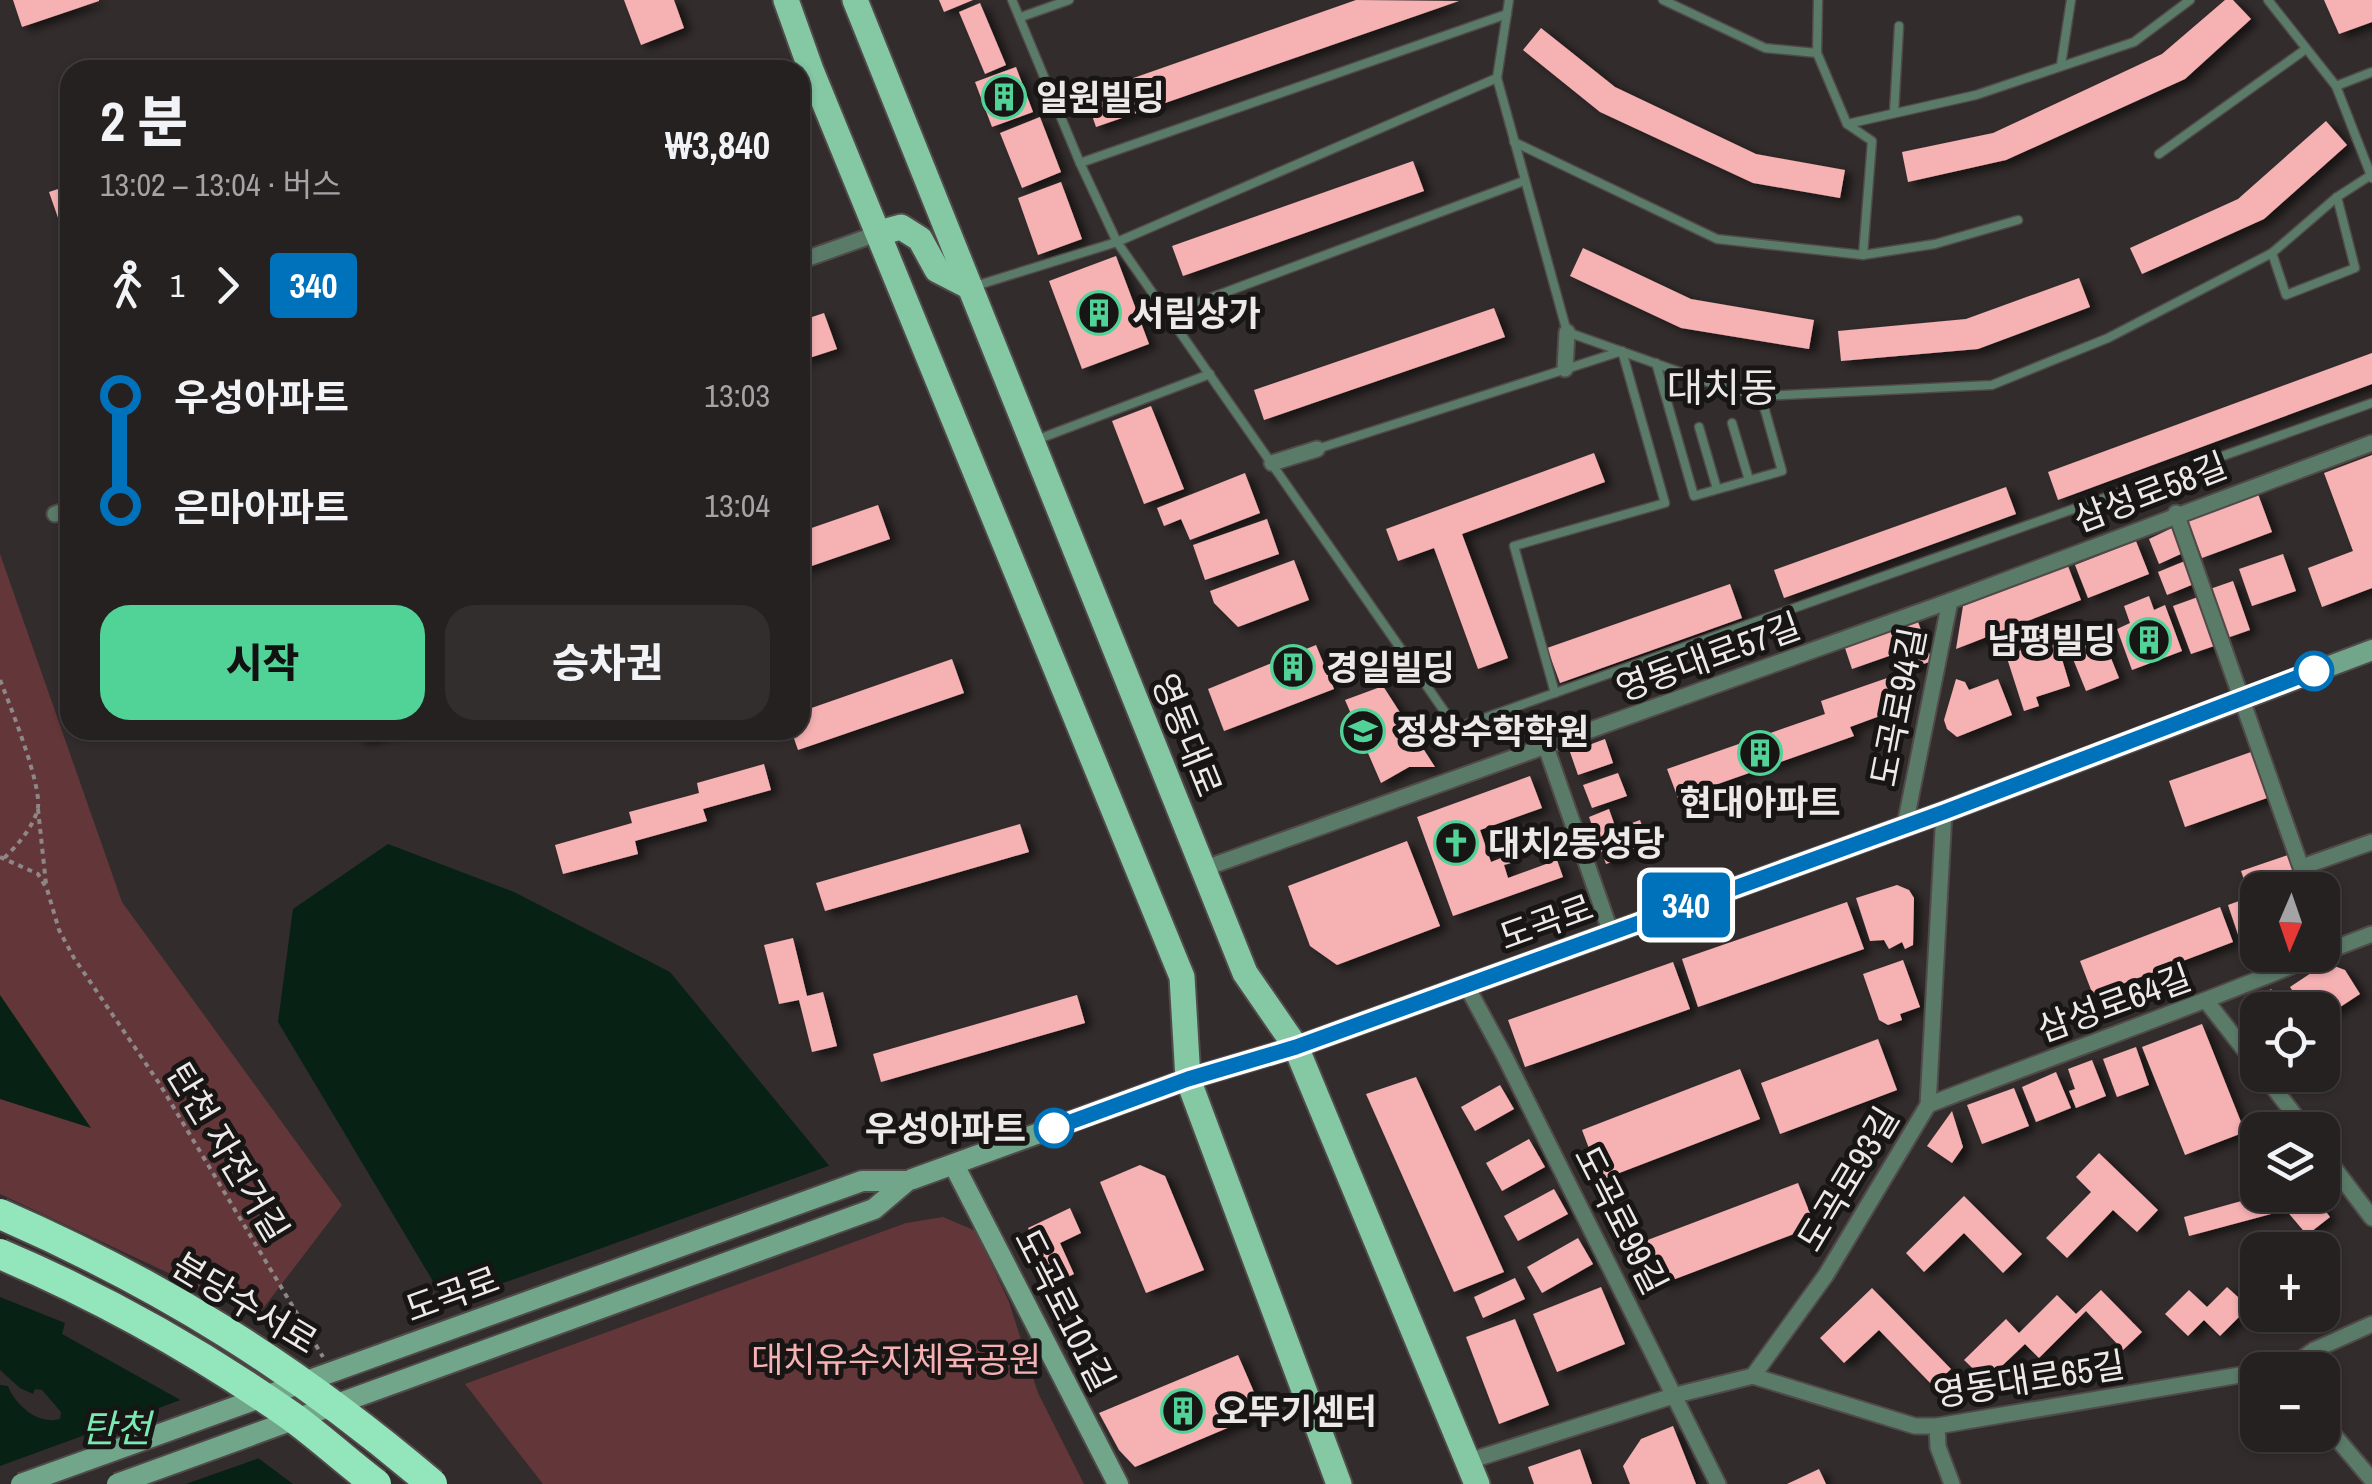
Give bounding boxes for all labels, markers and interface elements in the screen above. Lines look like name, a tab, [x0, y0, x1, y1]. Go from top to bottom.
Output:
building icon: 일원빌딩	[981, 74, 1027, 120]
place label: 일원빌딩	[1036, 74, 1165, 121]
text: 2 분	[100, 84, 188, 158]
text: ₩3,840	[665, 120, 770, 171]
text: 13:02 – 13:04 · 버스	[100, 163, 341, 206]
icon: walk	[100, 258, 155, 313]
icon: forward	[200, 258, 255, 313]
text: 340	[290, 262, 337, 309]
text: 1	[170, 264, 185, 307]
building icon: 서림상가	[1076, 290, 1122, 336]
place label: 서림상가	[1132, 290, 1261, 337]
district label: 대치동	[1667, 361, 1777, 414]
text: 우성아파트	[174, 372, 349, 423]
text: 13:03	[704, 374, 770, 417]
street label: 삼성로58길	[2067, 441, 2233, 543]
text: 은마아파트	[174, 482, 349, 533]
text: 13:04	[704, 484, 770, 527]
street label: 영동대로57길	[1609, 602, 1807, 712]
button: 시작	[100, 605, 425, 720]
button: 승차권	[445, 605, 770, 720]
place label: 남평빌딩	[1987, 617, 2116, 664]
building icon: 남평빌딩	[2126, 617, 2172, 663]
street label: 도곡로94길	[1860, 624, 1936, 790]
building icon: 경일빌딩	[1270, 644, 1316, 690]
place label: 경일빌딩	[1326, 644, 1455, 691]
unlabelled marker	[2295, 652, 2333, 690]
street label: 영동대로	[1141, 666, 1233, 804]
school or university icon: 정상수학학원	[1340, 708, 1386, 754]
place label: 정상수학학원	[1396, 708, 1589, 755]
building icon: 현대아파트	[1737, 730, 1783, 776]
place label: 현대아파트	[1679, 779, 1841, 826]
church icon: 대치2동성당	[1433, 820, 1479, 866]
place label: 대치2동성당	[1488, 820, 1665, 867]
line badge: 340	[1628, 872, 1744, 938]
north arrow	[2240, 872, 2340, 972]
map controls	[2240, 872, 2340, 1452]
text: 340	[1662, 882, 1710, 929]
street label: 도곡로	[1493, 883, 1599, 961]
street label: 삼성로64길	[2030, 953, 2198, 1053]
button: locate	[2240, 992, 2340, 1092]
street label: 탄천 자전거길	[156, 1054, 300, 1250]
street label: 도곡로93길	[1786, 1098, 1910, 1260]
place label: 우성아파트	[865, 1105, 1026, 1152]
marker: 우성아파트	[1035, 1109, 1073, 1147]
button: layers	[2240, 1112, 2340, 1212]
street label: 도곡로99길	[1564, 1138, 1678, 1302]
street label: 도곡로101길	[1004, 1221, 1126, 1399]
button: +	[2240, 1232, 2340, 1332]
street label: 분당수서로	[164, 1241, 326, 1365]
street label: 도곡로	[399, 1255, 505, 1333]
park label: 대치유수지체육공원	[751, 1336, 1041, 1383]
street label: 영동대로65길	[1930, 1341, 2128, 1417]
button: −	[2240, 1352, 2340, 1452]
building icon: 오뚜기센터	[1160, 1388, 1206, 1434]
place label: 오뚜기센터	[1216, 1388, 1377, 1435]
water label: 탄천	[81, 1403, 155, 1454]

